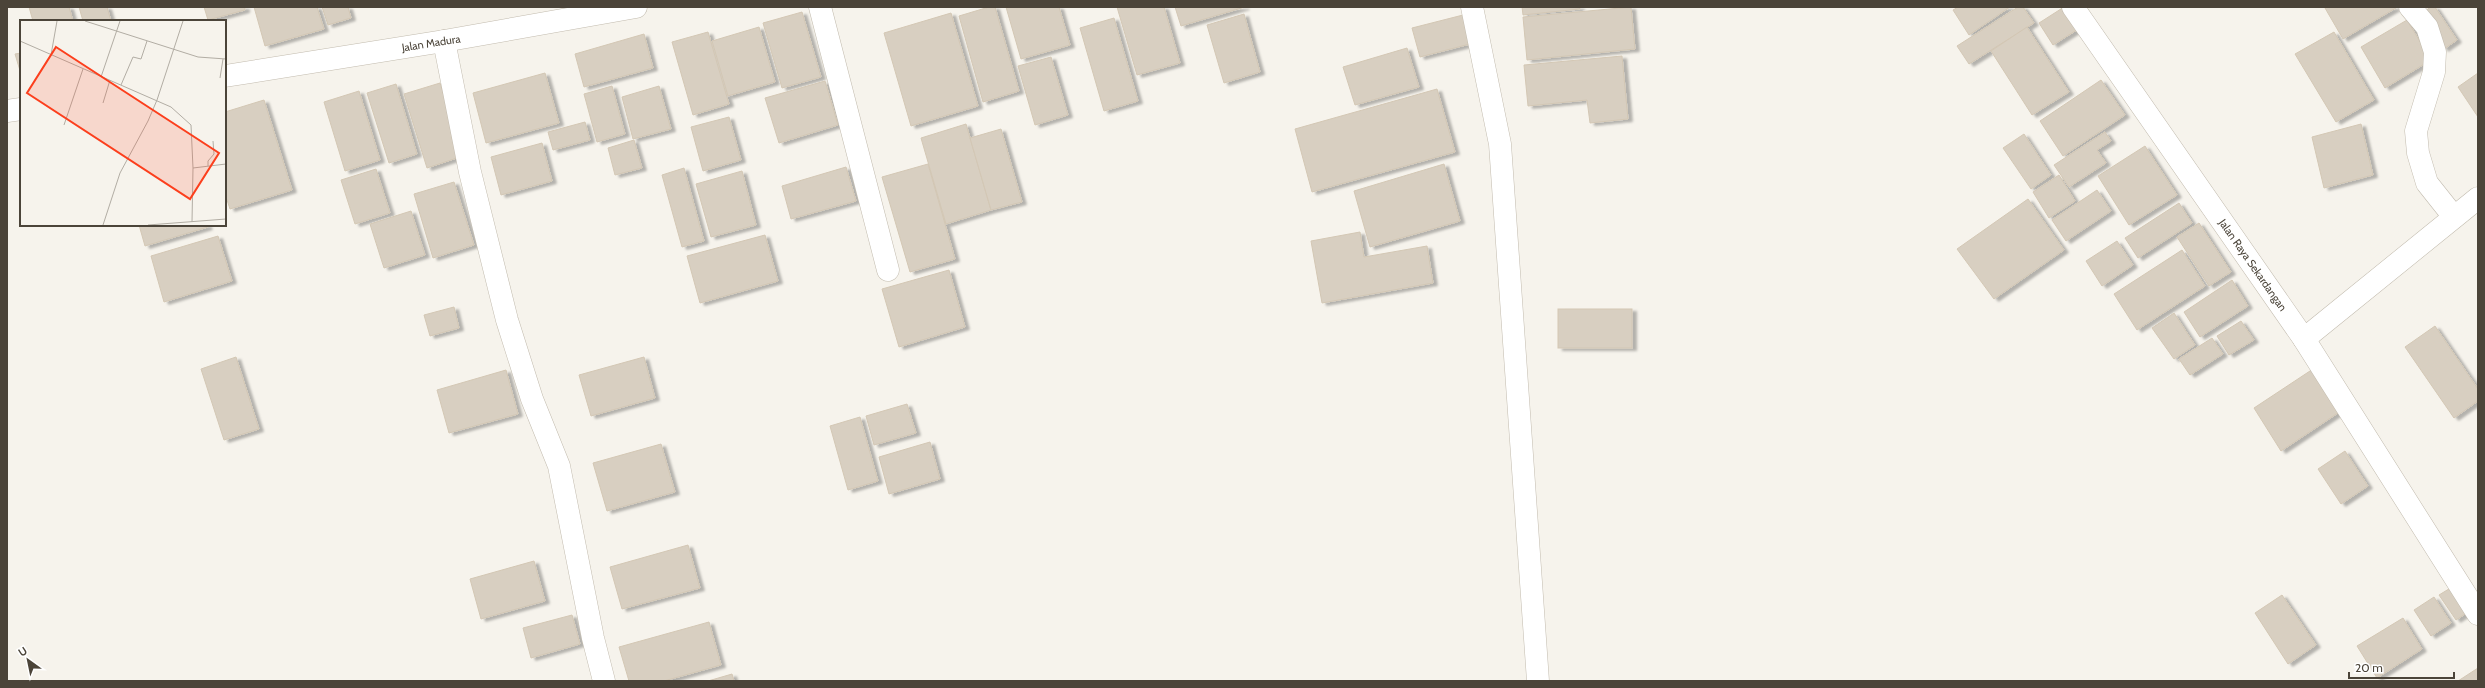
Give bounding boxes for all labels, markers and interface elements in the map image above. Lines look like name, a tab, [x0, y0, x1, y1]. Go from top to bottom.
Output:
inset map	[20, 20, 226, 226]
street label: Jalan Madura	[400, 31, 462, 55]
street label: Jalan Raya Sekardangan	[2215, 215, 2290, 314]
north arrow	[8, 640, 48, 680]
text: U	[15, 644, 30, 660]
scale bar	[2349, 654, 2454, 680]
text: 20 m	[2355, 660, 2383, 675]

